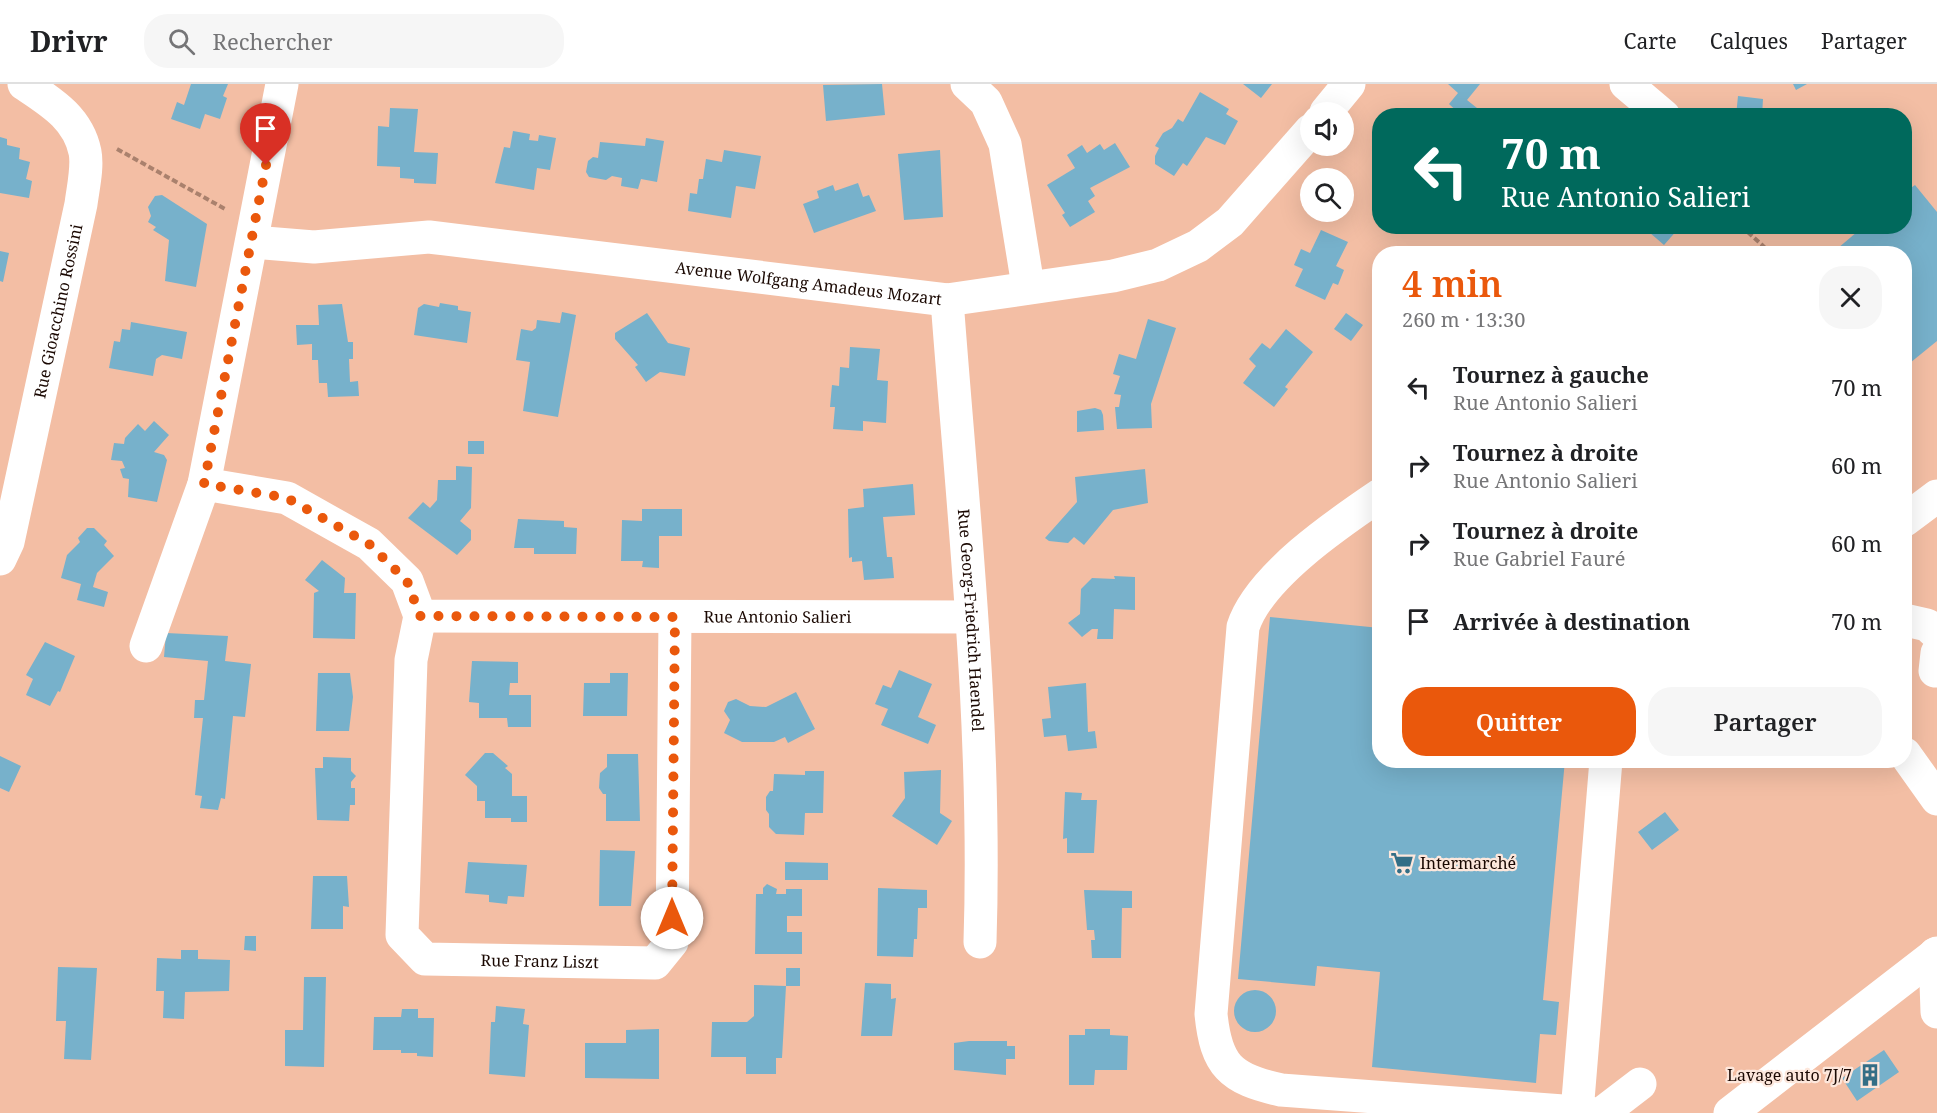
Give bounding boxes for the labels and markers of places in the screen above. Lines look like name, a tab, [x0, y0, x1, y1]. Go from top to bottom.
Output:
pin	[240, 103, 291, 165]
supermarket icon: Intermarché	[1389, 850, 1415, 876]
place label: Intermarché	[1420, 852, 1516, 874]
building icon: Lavage auto 7J/7	[1857, 1062, 1883, 1088]
place label: Lavage auto 7J/7	[1727, 1064, 1852, 1086]

